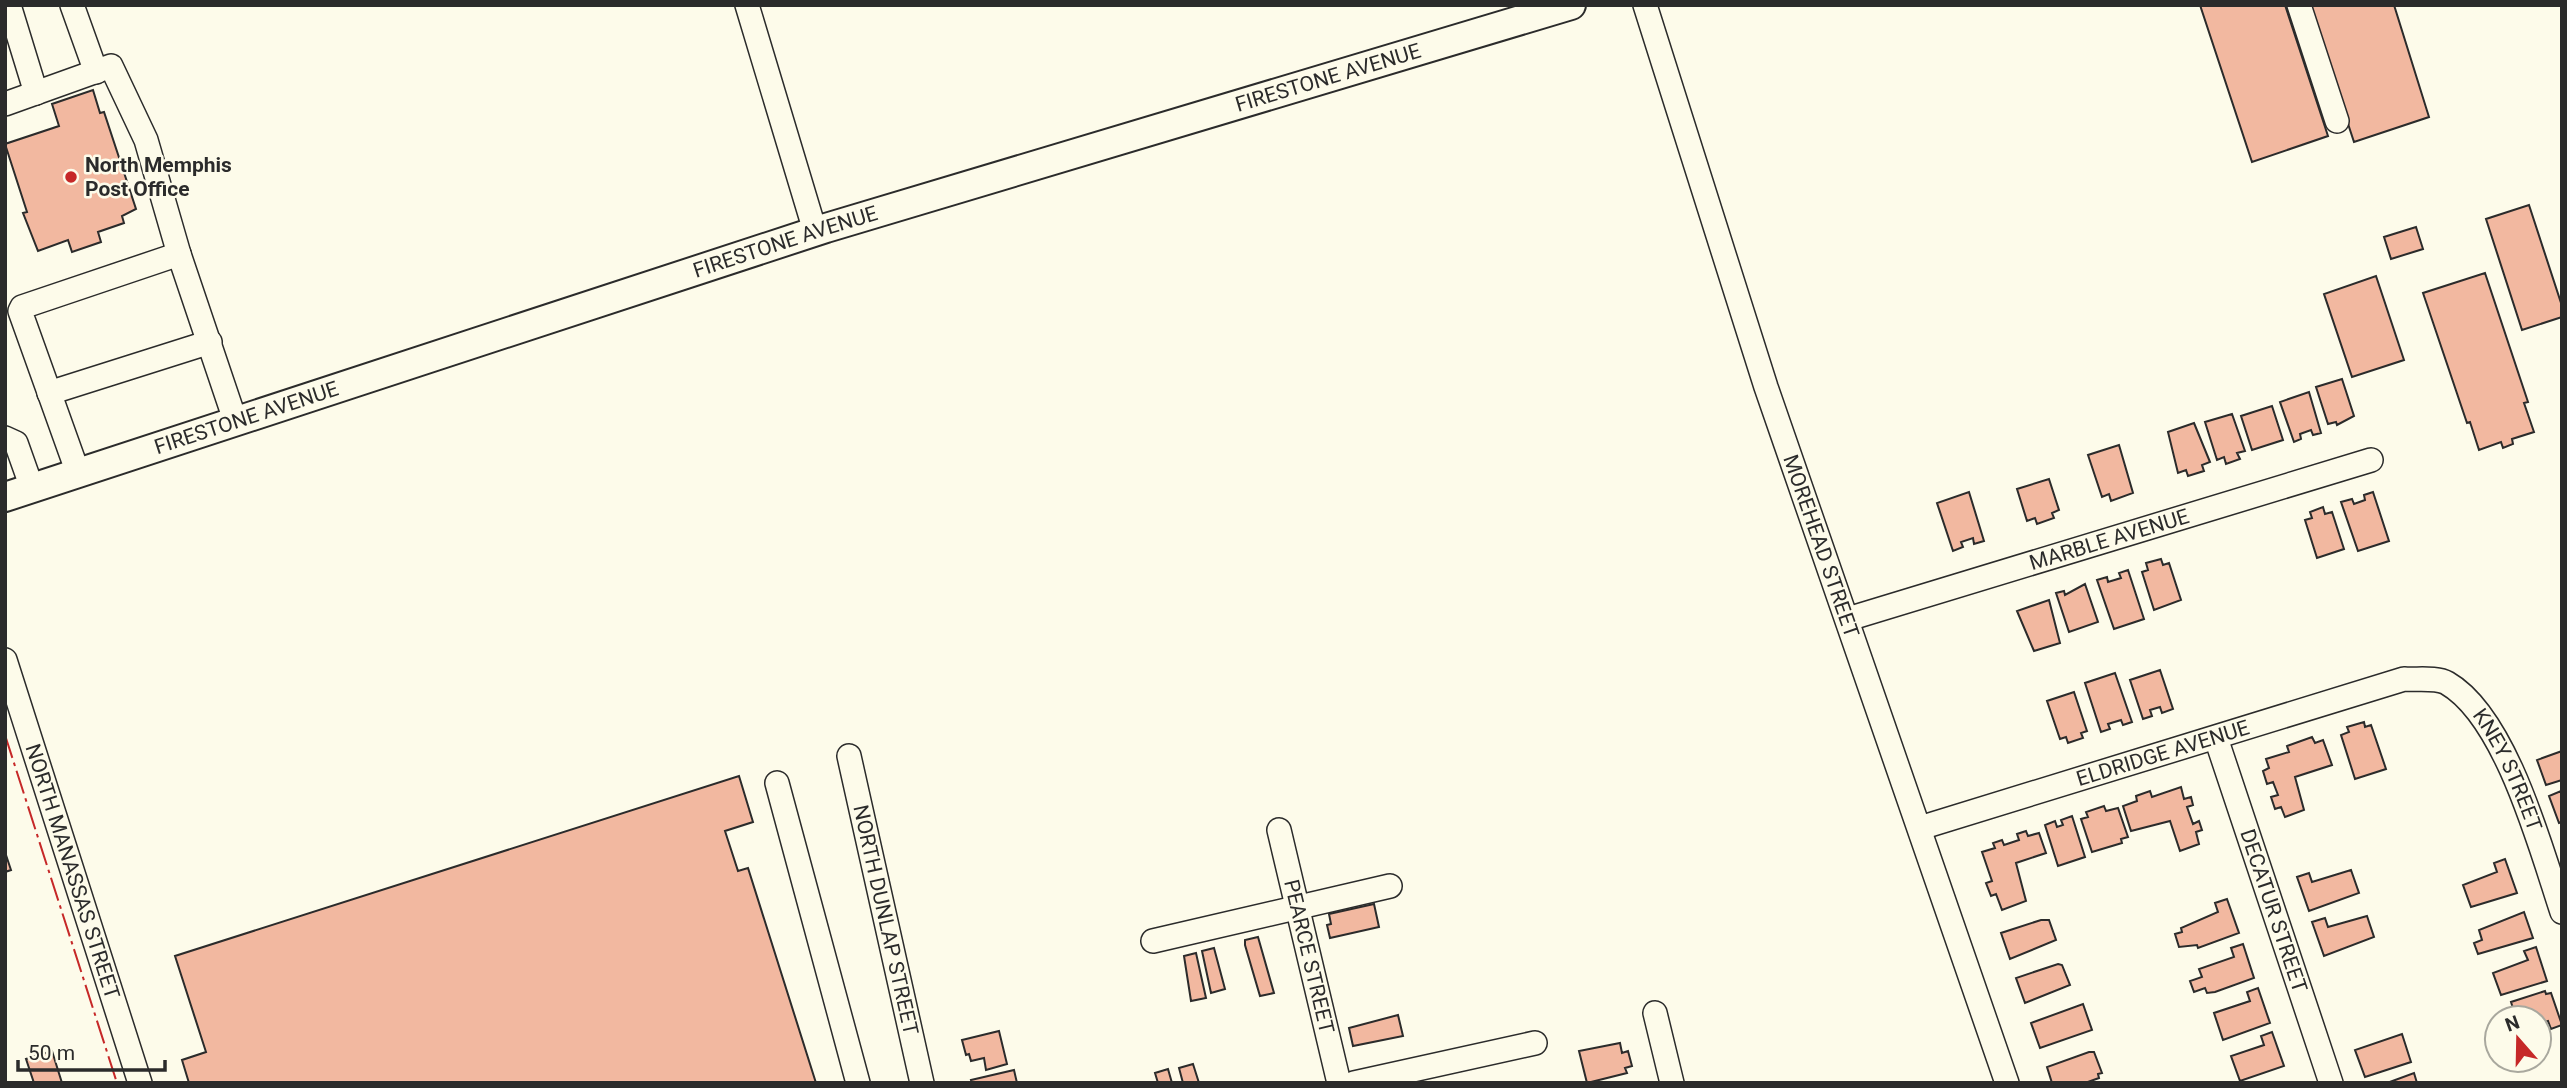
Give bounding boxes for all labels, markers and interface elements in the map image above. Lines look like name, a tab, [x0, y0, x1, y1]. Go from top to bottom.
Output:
street label: FIRESTONE AVENUE	[1233, 39, 1424, 117]
place label: North Memphis Post Office	[85, 153, 232, 201]
marker: North Memphis Post Office	[63, 169, 79, 185]
street label: FIRESTONE AVENUE	[690, 201, 880, 283]
street label: FIRESTONE AVENUE	[151, 377, 341, 459]
street label: MOREHEAD STREET	[1778, 451, 1864, 641]
street label: MARBLE AVENUE	[2027, 504, 2192, 575]
street label: KNEY STREET	[2468, 704, 2547, 834]
street label: ELDRIDGE AVENUE	[2073, 715, 2252, 791]
street label: NORTH MANASSAS STREET	[21, 741, 125, 1002]
street label: NORTH DUNLAP STREET	[848, 803, 923, 1038]
street label: DECATUR STREET	[2235, 826, 2312, 996]
street label: PEARCE STREET	[1279, 877, 1339, 1036]
north arrow	[2483, 1004, 2553, 1074]
text: N	[2502, 1010, 2523, 1037]
scale bar	[18, 1028, 164, 1072]
text: 50 m	[28, 1041, 75, 1065]

